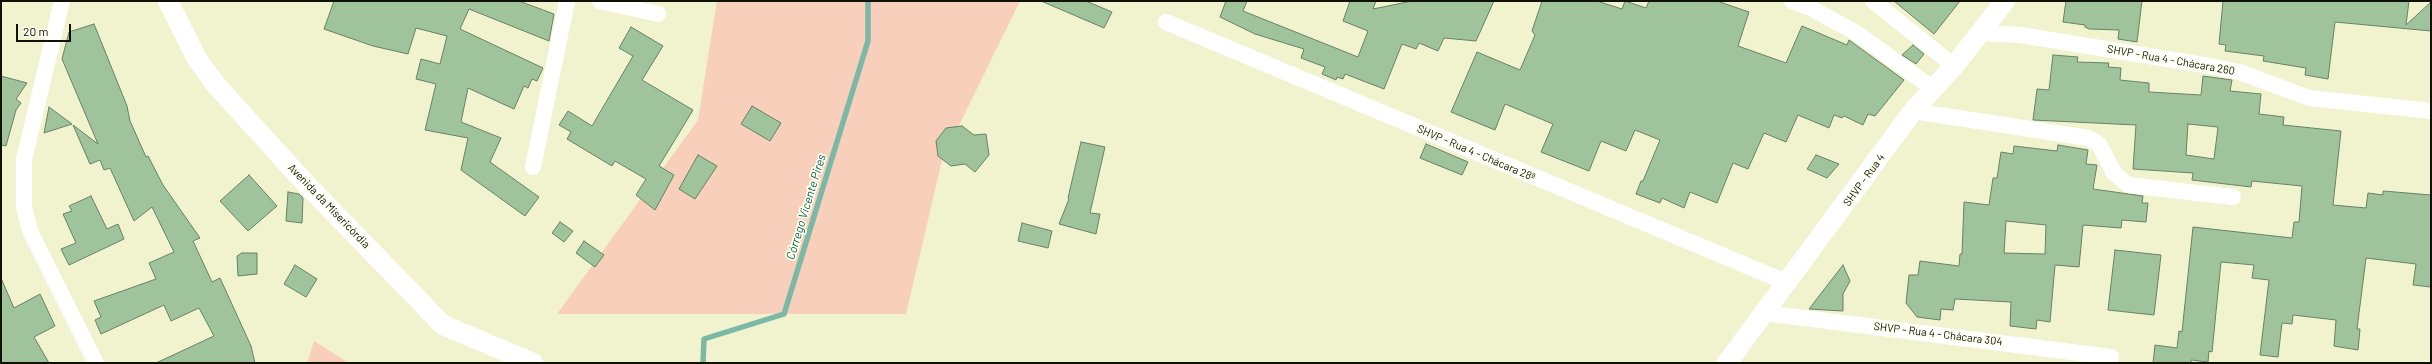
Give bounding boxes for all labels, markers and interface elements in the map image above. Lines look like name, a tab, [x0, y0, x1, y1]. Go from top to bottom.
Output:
scale bar	[18, 16, 73, 42]
text: 20 m	[23, 24, 49, 38]
street label: SHVP - Rua 4 - Chácara 260	[2106, 42, 2236, 78]
street label: SHVP - Rua 4 - Chácara 28ª	[1415, 122, 1537, 184]
street label: SHVP - Rua 4	[1841, 151, 1887, 209]
water label: Córrego Vicente Pires	[783, 153, 829, 261]
street label: Avenida da Misericórdia	[285, 161, 373, 251]
street label: SHVP - Rua 4 - Chácara 304	[1873, 320, 2003, 348]

